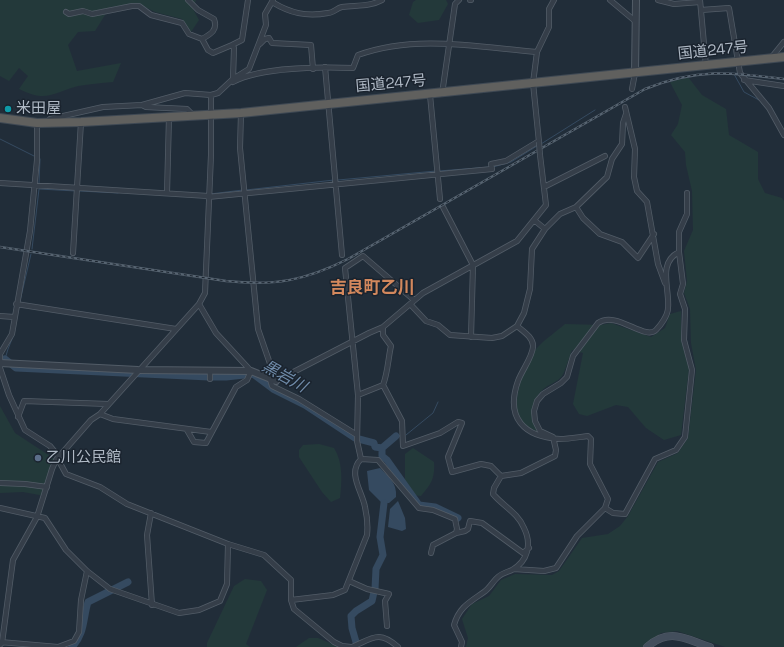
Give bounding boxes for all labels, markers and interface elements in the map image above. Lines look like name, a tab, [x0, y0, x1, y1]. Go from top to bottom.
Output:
street label: 国道247号	[677, 38, 749, 64]
street label: 国道247号	[355, 72, 427, 96]
place label: 米田屋	[16, 100, 61, 118]
marker: 米田屋	[3, 104, 13, 114]
district label: 吉良町乙川	[330, 278, 414, 298]
water label: 黒岩川	[258, 357, 310, 397]
place label: 乙川公民館	[46, 449, 121, 467]
marker: 乙川公民館	[33, 453, 43, 463]

